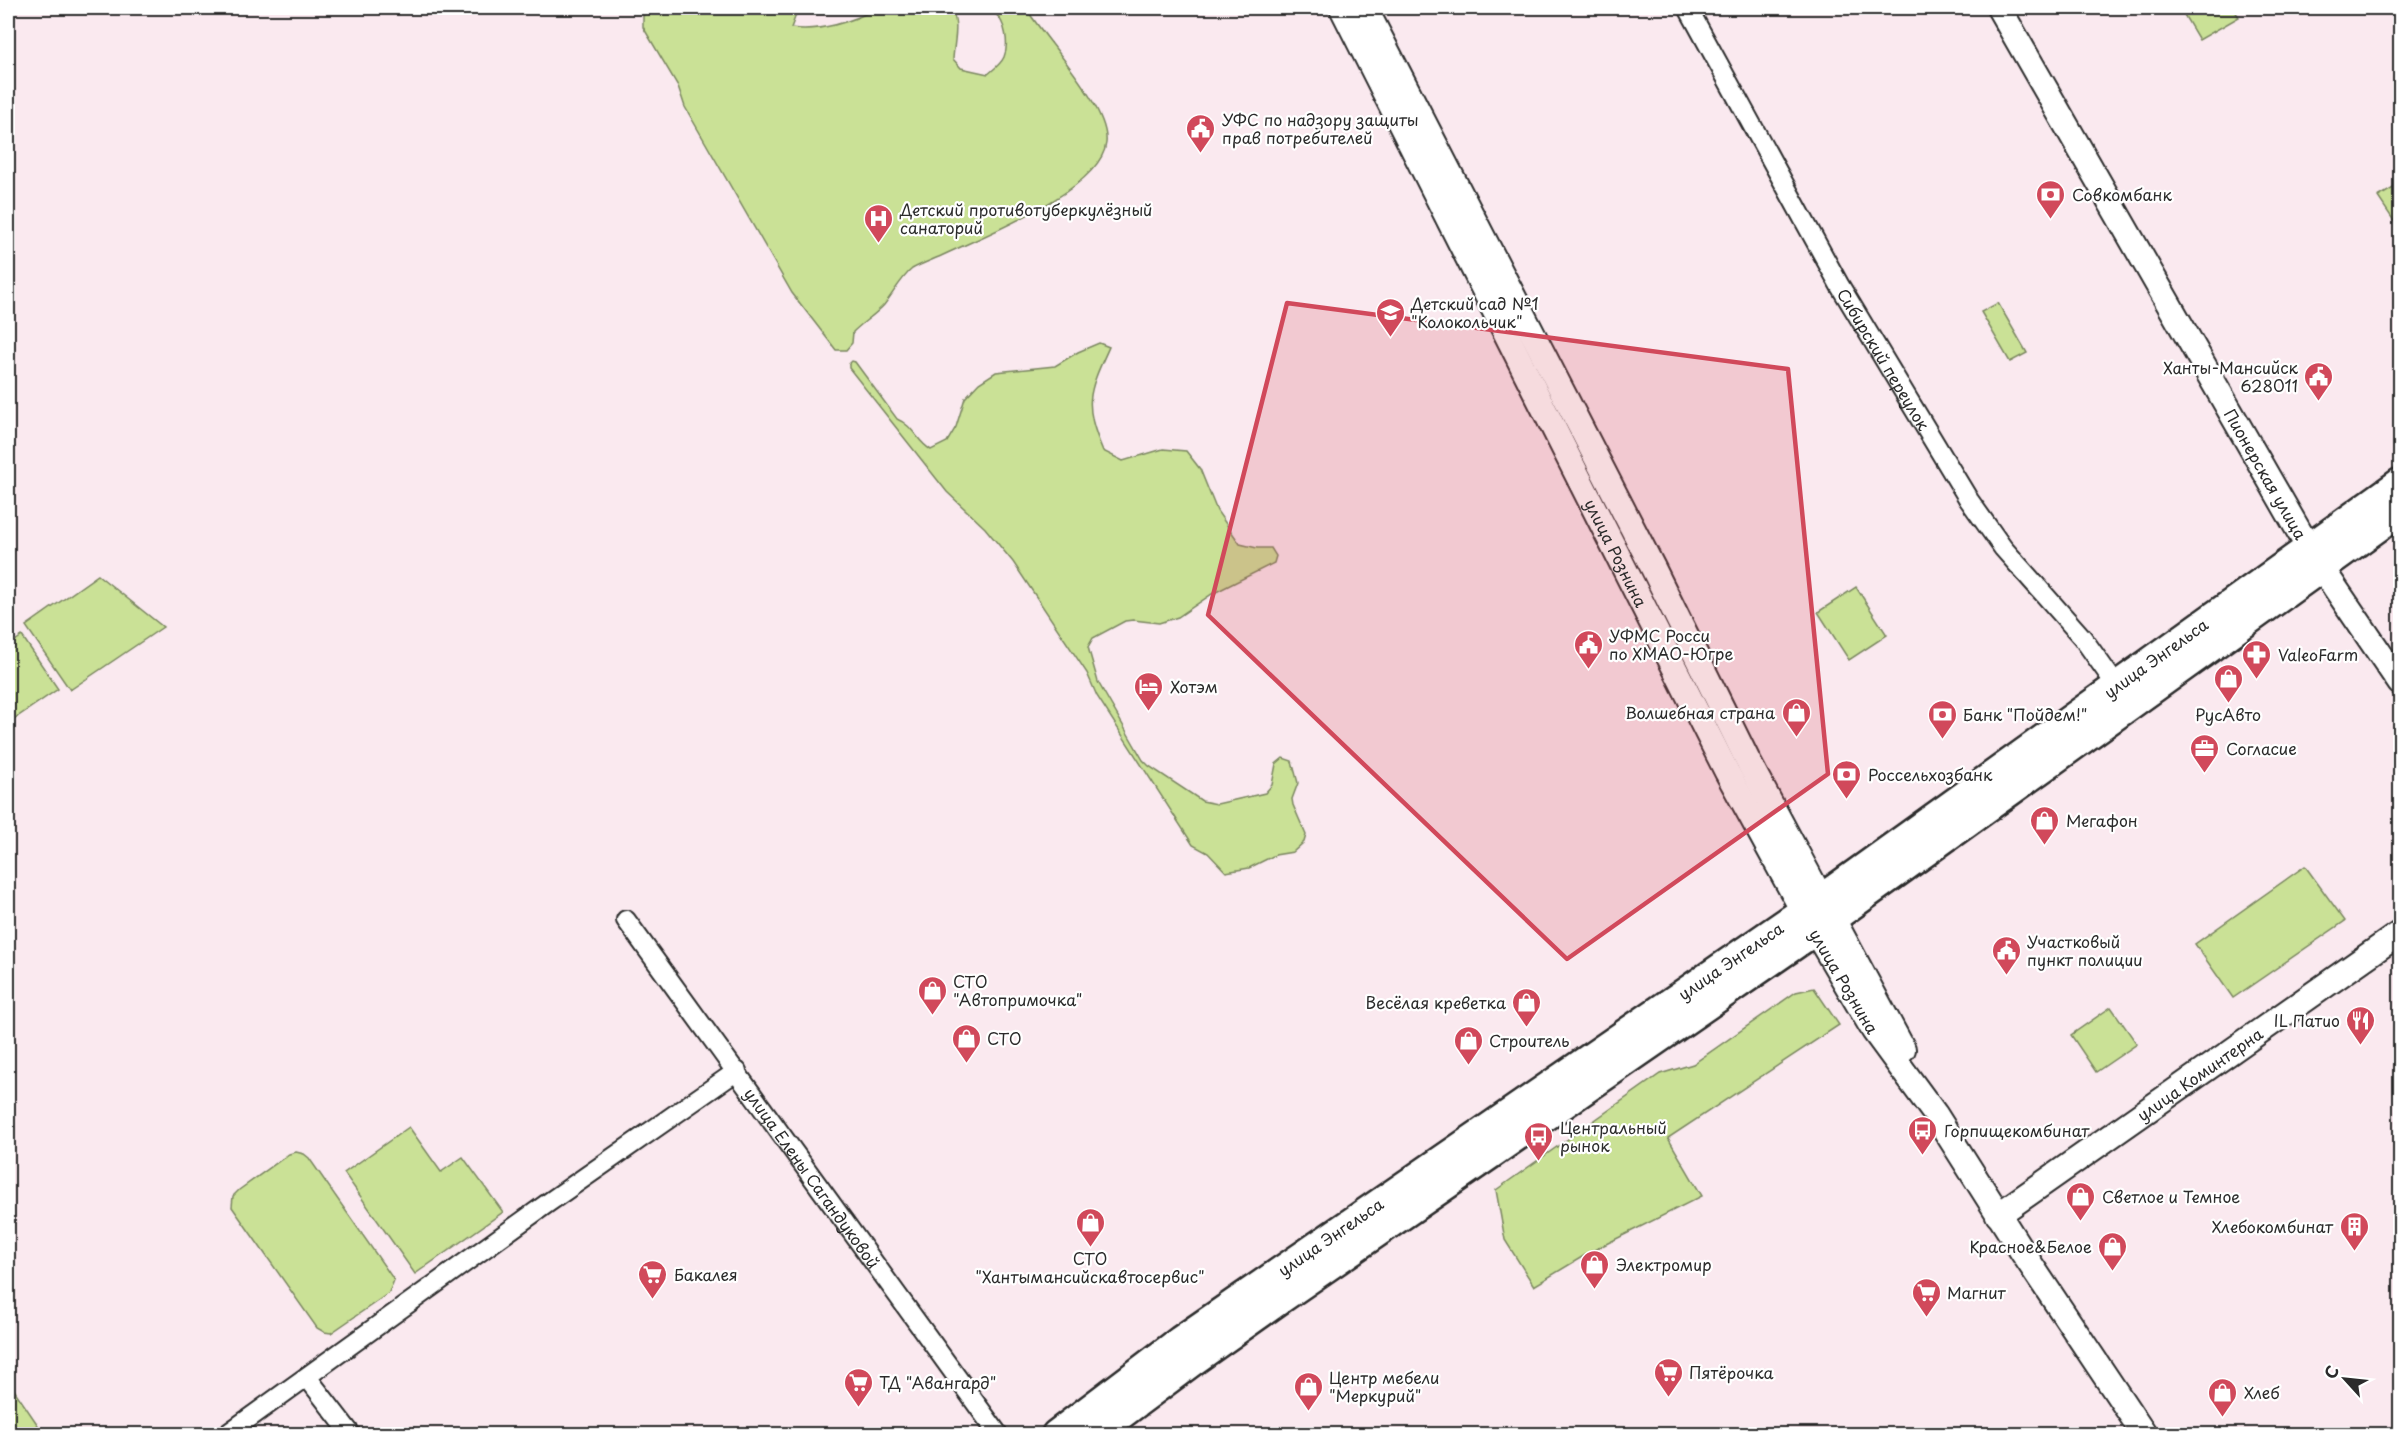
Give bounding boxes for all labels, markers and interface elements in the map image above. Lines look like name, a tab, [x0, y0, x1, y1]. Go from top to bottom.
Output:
place label: УФС по надзору защиты прав потребителей	[1222, 107, 1419, 149]
public building icon: УФС по надзору защиты прав потребителей	[1185, 112, 1217, 154]
bank icon: Совкомбанк	[2035, 178, 2067, 220]
place label: Совкомбанк	[2072, 182, 2172, 206]
place label: Детский противотуберкулёзный санаторий	[899, 197, 1153, 239]
hospital icon: Детский противотуберкулёзный санаторий	[863, 202, 895, 244]
street label: Сибирский переулок	[1832, 283, 1936, 435]
place label: Детский сад №1 "Колокольчик"	[1410, 291, 1539, 333]
school or university icon: Детский сад №1 "Колокольчик"	[1374, 296, 1406, 338]
place label: Ханты-Мансийск 628011	[2163, 355, 2298, 397]
public building icon: Ханты-Мансийск 628011	[2303, 360, 2335, 402]
street label: Пионерская улица	[2219, 404, 2313, 544]
street label: улица Рознина	[1579, 495, 1654, 611]
street label: улица Энгельса	[2098, 612, 2213, 703]
place label: УФМС Росси по ХМАО-Югре	[1609, 623, 1733, 665]
public building icon: УФМС Росси по ХМАО-Югре	[1572, 628, 1604, 670]
pharmacy icon: ValeoFarm	[2241, 638, 2273, 680]
place label: ValeoFarm	[2278, 642, 2358, 666]
shop icon: РусАвто	[2212, 662, 2244, 704]
hotel icon: Хотэм	[1133, 670, 1165, 712]
place label: Хотэм	[1170, 674, 1218, 698]
shop icon: Волшебная страна	[1780, 696, 1812, 738]
bank icon: Банк "Пойдем!"	[1926, 698, 1958, 740]
place label: Волшебная страна	[1625, 700, 1775, 724]
place label: Банк "Пойдем!"	[1963, 702, 2087, 726]
place label: РусАвто	[2195, 702, 2261, 726]
office icon: Согласие	[2189, 732, 2221, 774]
place label: Согласие	[2226, 736, 2297, 760]
bank icon: Россельхозбанк	[1831, 758, 1863, 800]
place label: Россельхозбанк	[1868, 762, 1993, 786]
shop icon: Мегафон	[2029, 804, 2061, 846]
place label: Мегафон	[2066, 808, 2138, 832]
street label: улица Энгельса	[1673, 916, 1788, 1005]
street label: улица Рознина	[1804, 924, 1885, 1038]
place label: Участковый пункт полиции	[2027, 929, 2143, 971]
public building icon: Участковый пункт полиции	[1990, 934, 2022, 976]
place label: СТО "Автопримочка"	[953, 969, 1082, 1011]
shop icon: СТО "Автопримочка"	[916, 974, 948, 1016]
shop icon: Весёлая креветка	[1511, 986, 1543, 1028]
place label: Весёлая креветка	[1366, 990, 1506, 1014]
restaurant icon: IL Патио	[2345, 1004, 2377, 1046]
place label: IL Патио	[2274, 1008, 2340, 1032]
street label: улица Коминтерна	[2131, 1021, 2267, 1126]
shop icon: СТО	[950, 1022, 982, 1064]
shop icon: Строитель	[1452, 1024, 1484, 1066]
place label: СТО	[987, 1026, 1022, 1050]
place label: Строитель	[1489, 1028, 1569, 1052]
street label: улица Елены Сагандуковой	[739, 1082, 886, 1273]
bus stop icon: Горпищекомбинат	[1907, 1114, 1939, 1156]
place label: Центральный рынок	[1560, 1115, 1667, 1157]
place label: Горпищекомбинат	[1944, 1118, 2090, 1142]
bus stop icon: Центральный рынок	[1523, 1120, 1555, 1162]
shop icon: Светлое и Темное	[2065, 1180, 2097, 1222]
place label: Светлое и Темное	[2102, 1184, 2240, 1208]
street label: улица Энгельса	[1273, 1192, 1388, 1281]
shop icon: СТО "Хантымансийскавтосервис"	[1074, 1206, 1106, 1248]
building icon: Хлебокомбинат	[2338, 1210, 2370, 1252]
place label: Хлебокомбинат	[2212, 1214, 2334, 1238]
shop icon: Красное&Белое	[2097, 1230, 2129, 1272]
place label: Красное&Белое	[1970, 1234, 2092, 1258]
place label: СТО "Хантымансийскавтосервис"	[975, 1246, 1205, 1288]
shop icon: Электромир	[1579, 1248, 1611, 1290]
place label: Электромир	[1616, 1252, 1712, 1276]
supermarket icon: Бакалея	[637, 1258, 669, 1300]
place label: Бакалея	[674, 1262, 738, 1286]
supermarket icon: Магнит	[1910, 1276, 1942, 1318]
place label: Магнит	[1947, 1280, 2007, 1304]
north arrow	[2315, 1349, 2375, 1409]
supermarket icon: Пятёрочка	[1652, 1356, 1684, 1398]
place label: Пятёрочка	[1689, 1360, 1774, 1384]
text: С	[2317, 1361, 2344, 1383]
place label: Центр мебели "Меркурий"	[1329, 1365, 1440, 1407]
supermarket icon: ТД "Авангард"	[842, 1366, 874, 1408]
place label: ТД "Авангард"	[879, 1370, 996, 1394]
shop icon: Центр мебели "Меркурий"	[1292, 1370, 1324, 1412]
shop icon: Хлеб	[2207, 1376, 2239, 1418]
place label: Хлеб	[2244, 1380, 2280, 1404]

